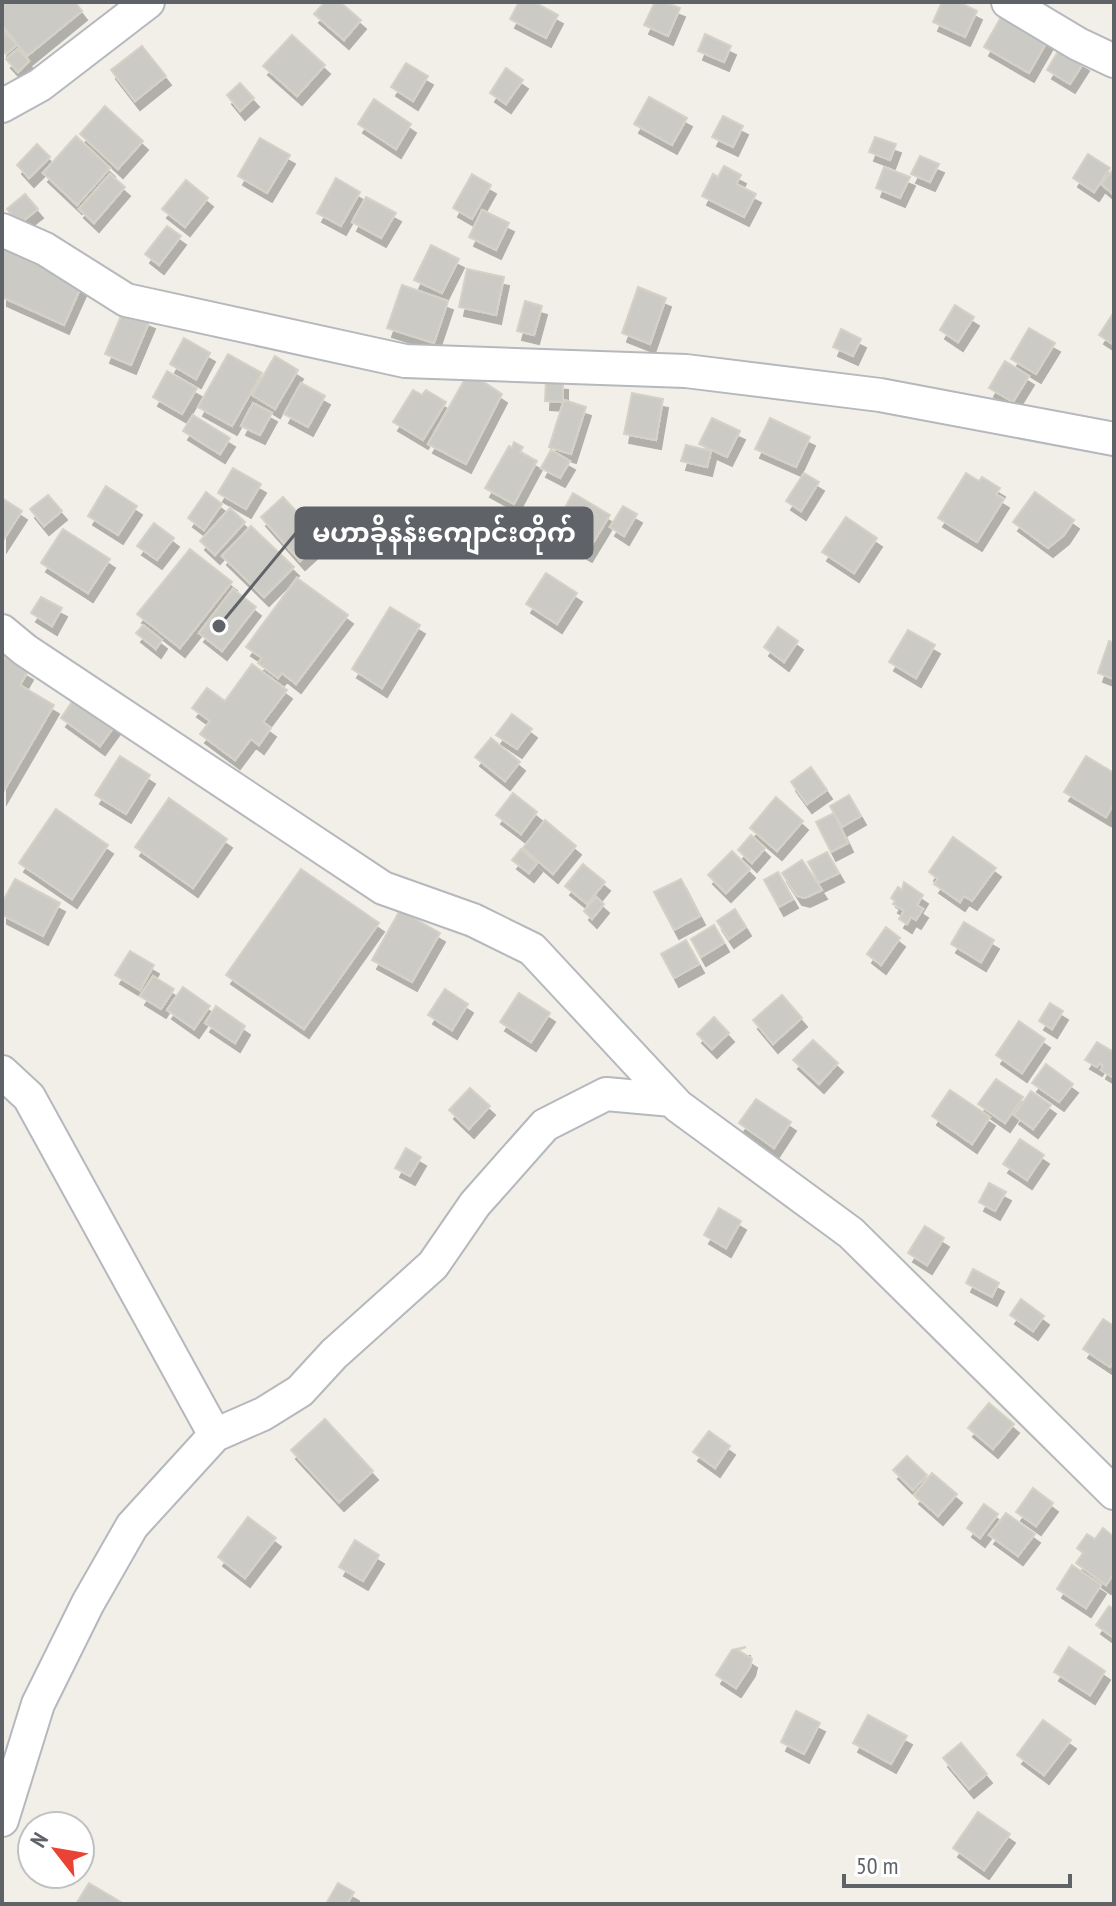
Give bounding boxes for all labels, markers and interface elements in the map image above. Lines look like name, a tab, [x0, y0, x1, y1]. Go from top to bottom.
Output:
callout: မဟာခိုနန်းကျောင်းတိုက်	[296, 508, 592, 558]
text: မဟာခိုနန်းကျောင်းတိုက်	[312, 514, 576, 555]
north arrow	[16, 1810, 96, 1890]
text: N	[24, 1827, 54, 1852]
scale bar	[844, 1838, 1070, 1888]
text: 50 m	[856, 1850, 898, 1881]

